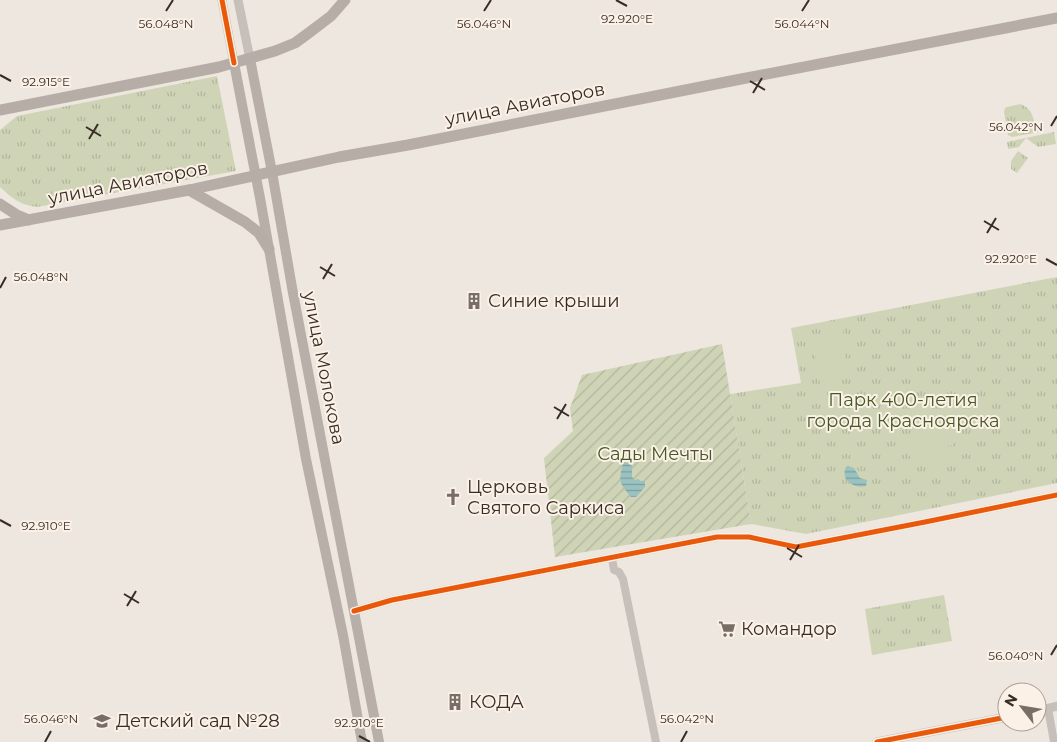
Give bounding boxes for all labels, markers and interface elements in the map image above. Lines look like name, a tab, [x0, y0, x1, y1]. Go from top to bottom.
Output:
text: 92.920°E	[601, 11, 653, 26]
text: 56.048°N	[138, 16, 194, 31]
text: 56.046°N	[457, 16, 511, 31]
text: 56.044°N	[775, 16, 829, 31]
text: 92.915°E	[22, 74, 70, 89]
street label: улица Авиаторов	[442, 78, 607, 130]
text: 56.042°N	[989, 119, 1043, 134]
street label: улица Авиаторов	[45, 157, 210, 209]
text: 92.920°E	[985, 251, 1037, 266]
text: 56.048°N	[13, 269, 69, 284]
street label: улица Молокова	[298, 289, 350, 446]
place label: Синие крыши	[488, 290, 620, 312]
building icon: Синие крыши	[464, 291, 484, 311]
park label: Парк 400-летия города Красноярска	[806, 389, 1000, 432]
park label: Сады Мечты	[597, 443, 713, 465]
place label: Церковь Святого Саркиса	[467, 476, 625, 519]
church icon: Церковь Святого Саркиса	[443, 487, 463, 507]
text: 92.910°E	[21, 518, 71, 533]
place label: Командор	[741, 618, 837, 640]
supermarket icon: Командор	[717, 619, 737, 639]
text: 56.040°N	[988, 648, 1044, 663]
north arrow	[997, 682, 1047, 732]
place label: КОДА	[469, 691, 524, 713]
text: N	[1000, 691, 1021, 710]
building icon: КОДА	[445, 692, 465, 712]
place label: Детский сад №28	[116, 710, 280, 732]
text: 56.046°N	[24, 711, 78, 726]
school or university icon: Детский сад №28	[92, 711, 112, 731]
text: 56.042°N	[660, 711, 714, 726]
text: 92.910°E	[334, 715, 384, 730]

